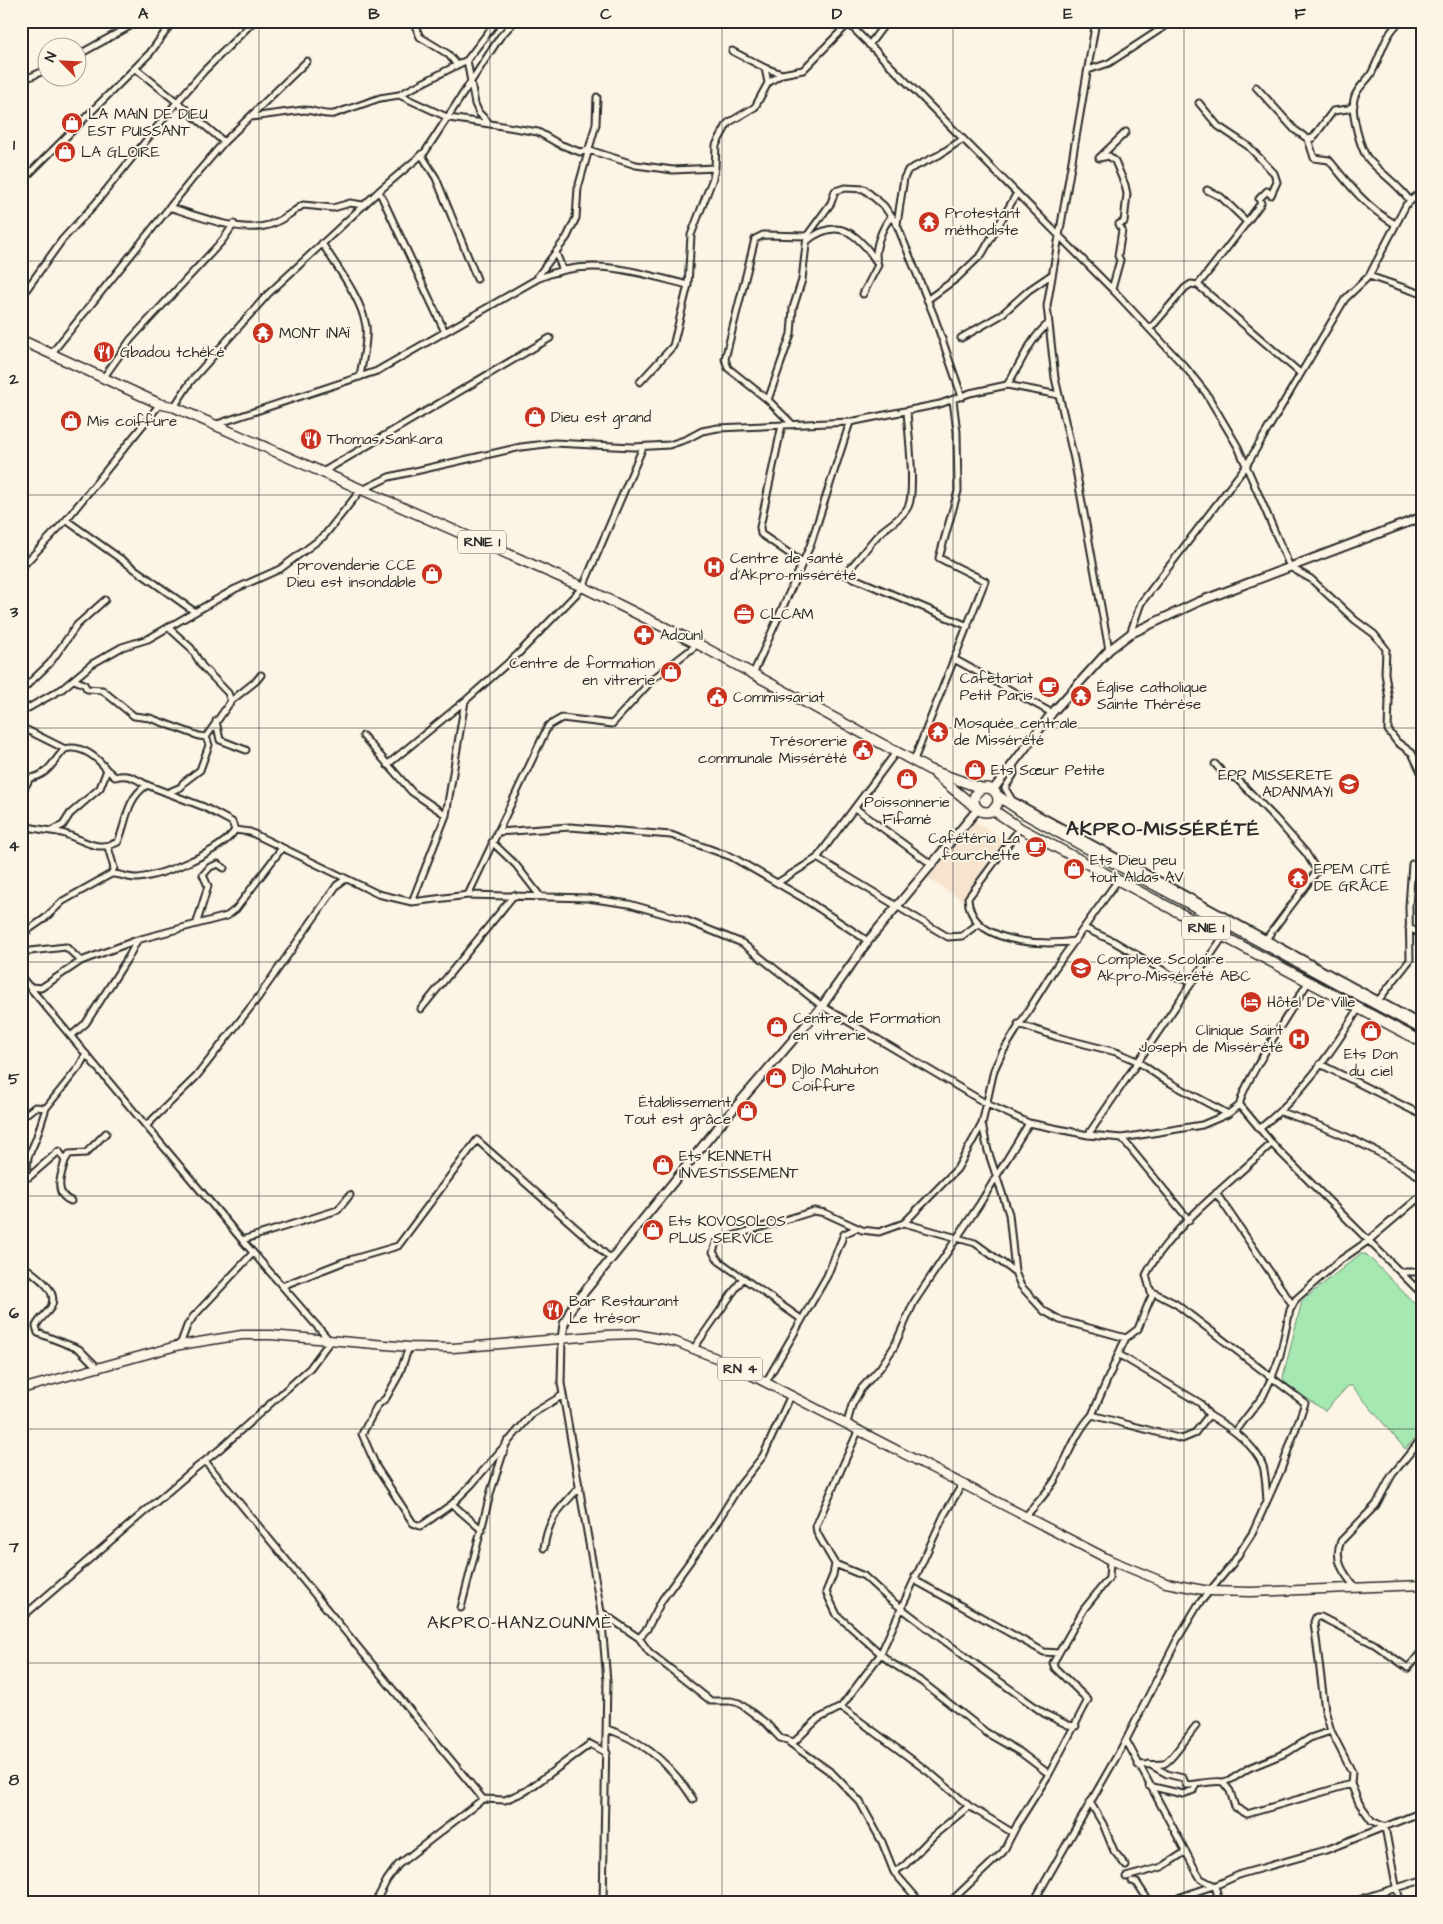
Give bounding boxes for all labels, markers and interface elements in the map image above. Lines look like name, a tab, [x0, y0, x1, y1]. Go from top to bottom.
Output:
text: A	[138, 3, 149, 25]
text: B	[368, 3, 380, 25]
text: C	[600, 3, 612, 25]
text: D	[832, 3, 843, 25]
text: E	[1063, 3, 1073, 25]
text: F	[1294, 3, 1306, 25]
north arrow	[38, 38, 88, 88]
text: N	[40, 49, 62, 65]
place label: LA MAIN DE DIEU EST PUISSANT	[88, 104, 208, 142]
shop icon: LA MAIN DE DIEU EST PUISSANT	[60, 111, 84, 135]
text: 1	[13, 134, 16, 156]
shop icon: LA GLOIRE	[53, 140, 77, 164]
place label: LA GLOIRE	[81, 142, 160, 163]
place label: Protestant méthodiste	[945, 203, 1020, 241]
temple icon: Protestant méthodiste	[917, 210, 941, 234]
temple icon: MONT INAÏ	[251, 321, 275, 345]
place label: MONT INAÏ	[279, 323, 350, 344]
restaurant icon: Gbadou tchéké	[92, 340, 116, 364]
place label: Gbadou tchéké	[120, 342, 225, 363]
text: 2	[8, 368, 19, 390]
shop icon: Dieu est grand	[523, 405, 547, 429]
place label: Dieu est grand	[551, 407, 652, 429]
shop icon: Mis coiffure	[59, 409, 83, 433]
place label: Mis coiffure	[87, 411, 177, 432]
restaurant icon: Thomas Sankara	[299, 427, 323, 451]
place label: Thomas Sankara	[327, 429, 443, 450]
road number: RNIE 1	[458, 530, 506, 554]
place label: Centre de santé d'Akpro-missérété	[730, 548, 856, 586]
place label: provenderie CCE Dieu est insondable	[287, 555, 416, 593]
hospital icon: Centre de santé d'Akpro-missérété	[702, 555, 726, 579]
shop icon: provenderie CCE Dieu est insondable	[420, 562, 444, 586]
text: 3	[9, 601, 19, 623]
office icon: CLCAM	[732, 602, 756, 626]
place label: CLCAM	[760, 604, 814, 625]
pharmacy icon: Adounl	[632, 623, 656, 647]
place label: Adounl	[660, 625, 703, 646]
place label: Centre de formation en vitrerie	[509, 653, 655, 691]
shop icon: Centre de formation en vitrerie	[659, 660, 683, 684]
place label: Cafetariat Petit Paris	[960, 668, 1033, 706]
cafe icon: Cafetariat Petit Paris	[1037, 675, 1061, 699]
place label: Église catholique Sainte Thérèse	[1097, 677, 1207, 715]
temple icon: Église catholique Sainte Thérèse	[1069, 684, 1093, 708]
public building icon: Commissariat	[705, 685, 729, 709]
place label: Commissariat	[733, 687, 825, 708]
place label: Mosquée centrale de Missérété	[954, 713, 1078, 751]
temple icon: Mosquée centrale de Missérété	[926, 720, 950, 744]
place label: Trésorerie communale Missérété	[698, 731, 847, 769]
public building icon: Trésorerie communale Missérété	[851, 738, 875, 762]
shop icon: Ets Sœur Petite	[963, 758, 987, 782]
place label: Ets Sœur Petite	[991, 760, 1105, 781]
place label: EPP MISSERETE ADANMAYI	[1218, 765, 1333, 803]
shop icon: Poissonnerie Fifamè	[895, 767, 919, 791]
school or university icon: EPP MISSERETE ADANMAYI	[1337, 772, 1361, 796]
place label: Poissonnerie Fifamè	[864, 792, 950, 830]
district label: AKPRO-MISSÉRÉTÉ	[1066, 815, 1260, 843]
place label: Cafétéria La fourchette	[928, 828, 1020, 866]
text: 4	[9, 835, 20, 857]
cafe icon: Cafétéria La fourchette	[1024, 835, 1048, 859]
place label: Ets Dieu peu tout Aldas AV	[1090, 850, 1185, 888]
shop icon: Ets Dieu peu tout Aldas AV	[1062, 857, 1086, 881]
place label: EPEM CITÉ DE GRÂCE	[1314, 859, 1391, 897]
temple icon: EPEM CITÉ DE GRÂCE	[1286, 866, 1310, 890]
road number: RNIE 1	[1182, 916, 1230, 940]
place label: Complexe Scolaire Akpro-Missérété ABC	[1097, 949, 1251, 987]
school or university icon: Complexe Scolaire Akpro-Missérété ABC	[1069, 956, 1093, 980]
hotel icon: Hôtel De Ville	[1239, 990, 1263, 1014]
place label: Hôtel De Ville	[1267, 992, 1355, 1013]
place label: Centre de Formation en vitrerie	[793, 1008, 941, 1046]
shop icon: Centre de Formation en vitrerie	[765, 1015, 789, 1039]
shop icon: Ets Don du ciel	[1359, 1019, 1383, 1043]
place label: Clinique Saint Joseph de Missérété	[1139, 1020, 1283, 1058]
hospital icon: Clinique Saint Joseph de Missérété	[1287, 1027, 1311, 1051]
place label: Ets Don du ciel	[1344, 1044, 1399, 1082]
place label: Djlo Mahuton Coiffure	[792, 1059, 879, 1097]
shop icon: Djlo Mahuton Coiffure	[764, 1066, 788, 1090]
text: 5	[8, 1068, 20, 1090]
place label: Établissement Tout est grâce	[625, 1092, 731, 1131]
shop icon: Établissement Tout est grâce	[735, 1099, 759, 1123]
place label: Ets KENNETH INVESTISSEMENT	[679, 1146, 799, 1184]
shop icon: Ets KENNETH INVESTISSEMENT	[651, 1153, 675, 1177]
place label: Ets KOVOSOLOS PLUS SERVICE	[669, 1211, 786, 1249]
shop icon: Ets KOVOSOLOS PLUS SERVICE	[641, 1218, 665, 1242]
place label: Bar Restaurant Le trésor	[569, 1291, 679, 1329]
restaurant icon: Bar Restaurant Le trésor	[541, 1298, 565, 1322]
text: 6	[9, 1302, 19, 1324]
road number: RN 4	[718, 1358, 762, 1380]
text: 7	[8, 1536, 19, 1558]
district label: AKPRO-HANZOUNMÈ	[427, 1610, 613, 1635]
text: 8	[9, 1769, 20, 1791]

